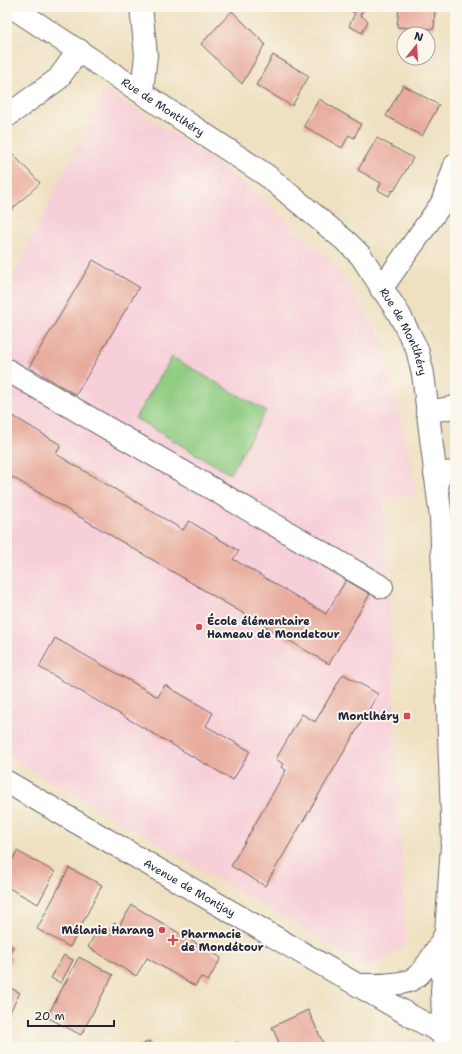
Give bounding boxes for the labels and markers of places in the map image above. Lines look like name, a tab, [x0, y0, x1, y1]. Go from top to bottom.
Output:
place label: École élémentaire Hameau de Mondetour	[207, 613, 340, 642]
marker: École élémentaire Hameau de Mondetour	[194, 622, 204, 632]
place label: Montlhéry	[338, 709, 399, 724]
marker: Montlhéry	[402, 711, 412, 721]
place label: Mélanie Harang	[61, 923, 154, 938]
marker: Mélanie Harang	[157, 925, 167, 935]
place label: Pharmacie de Mondétour	[181, 927, 264, 955]
marker: Pharmacie de Mondétour	[168, 935, 178, 945]

